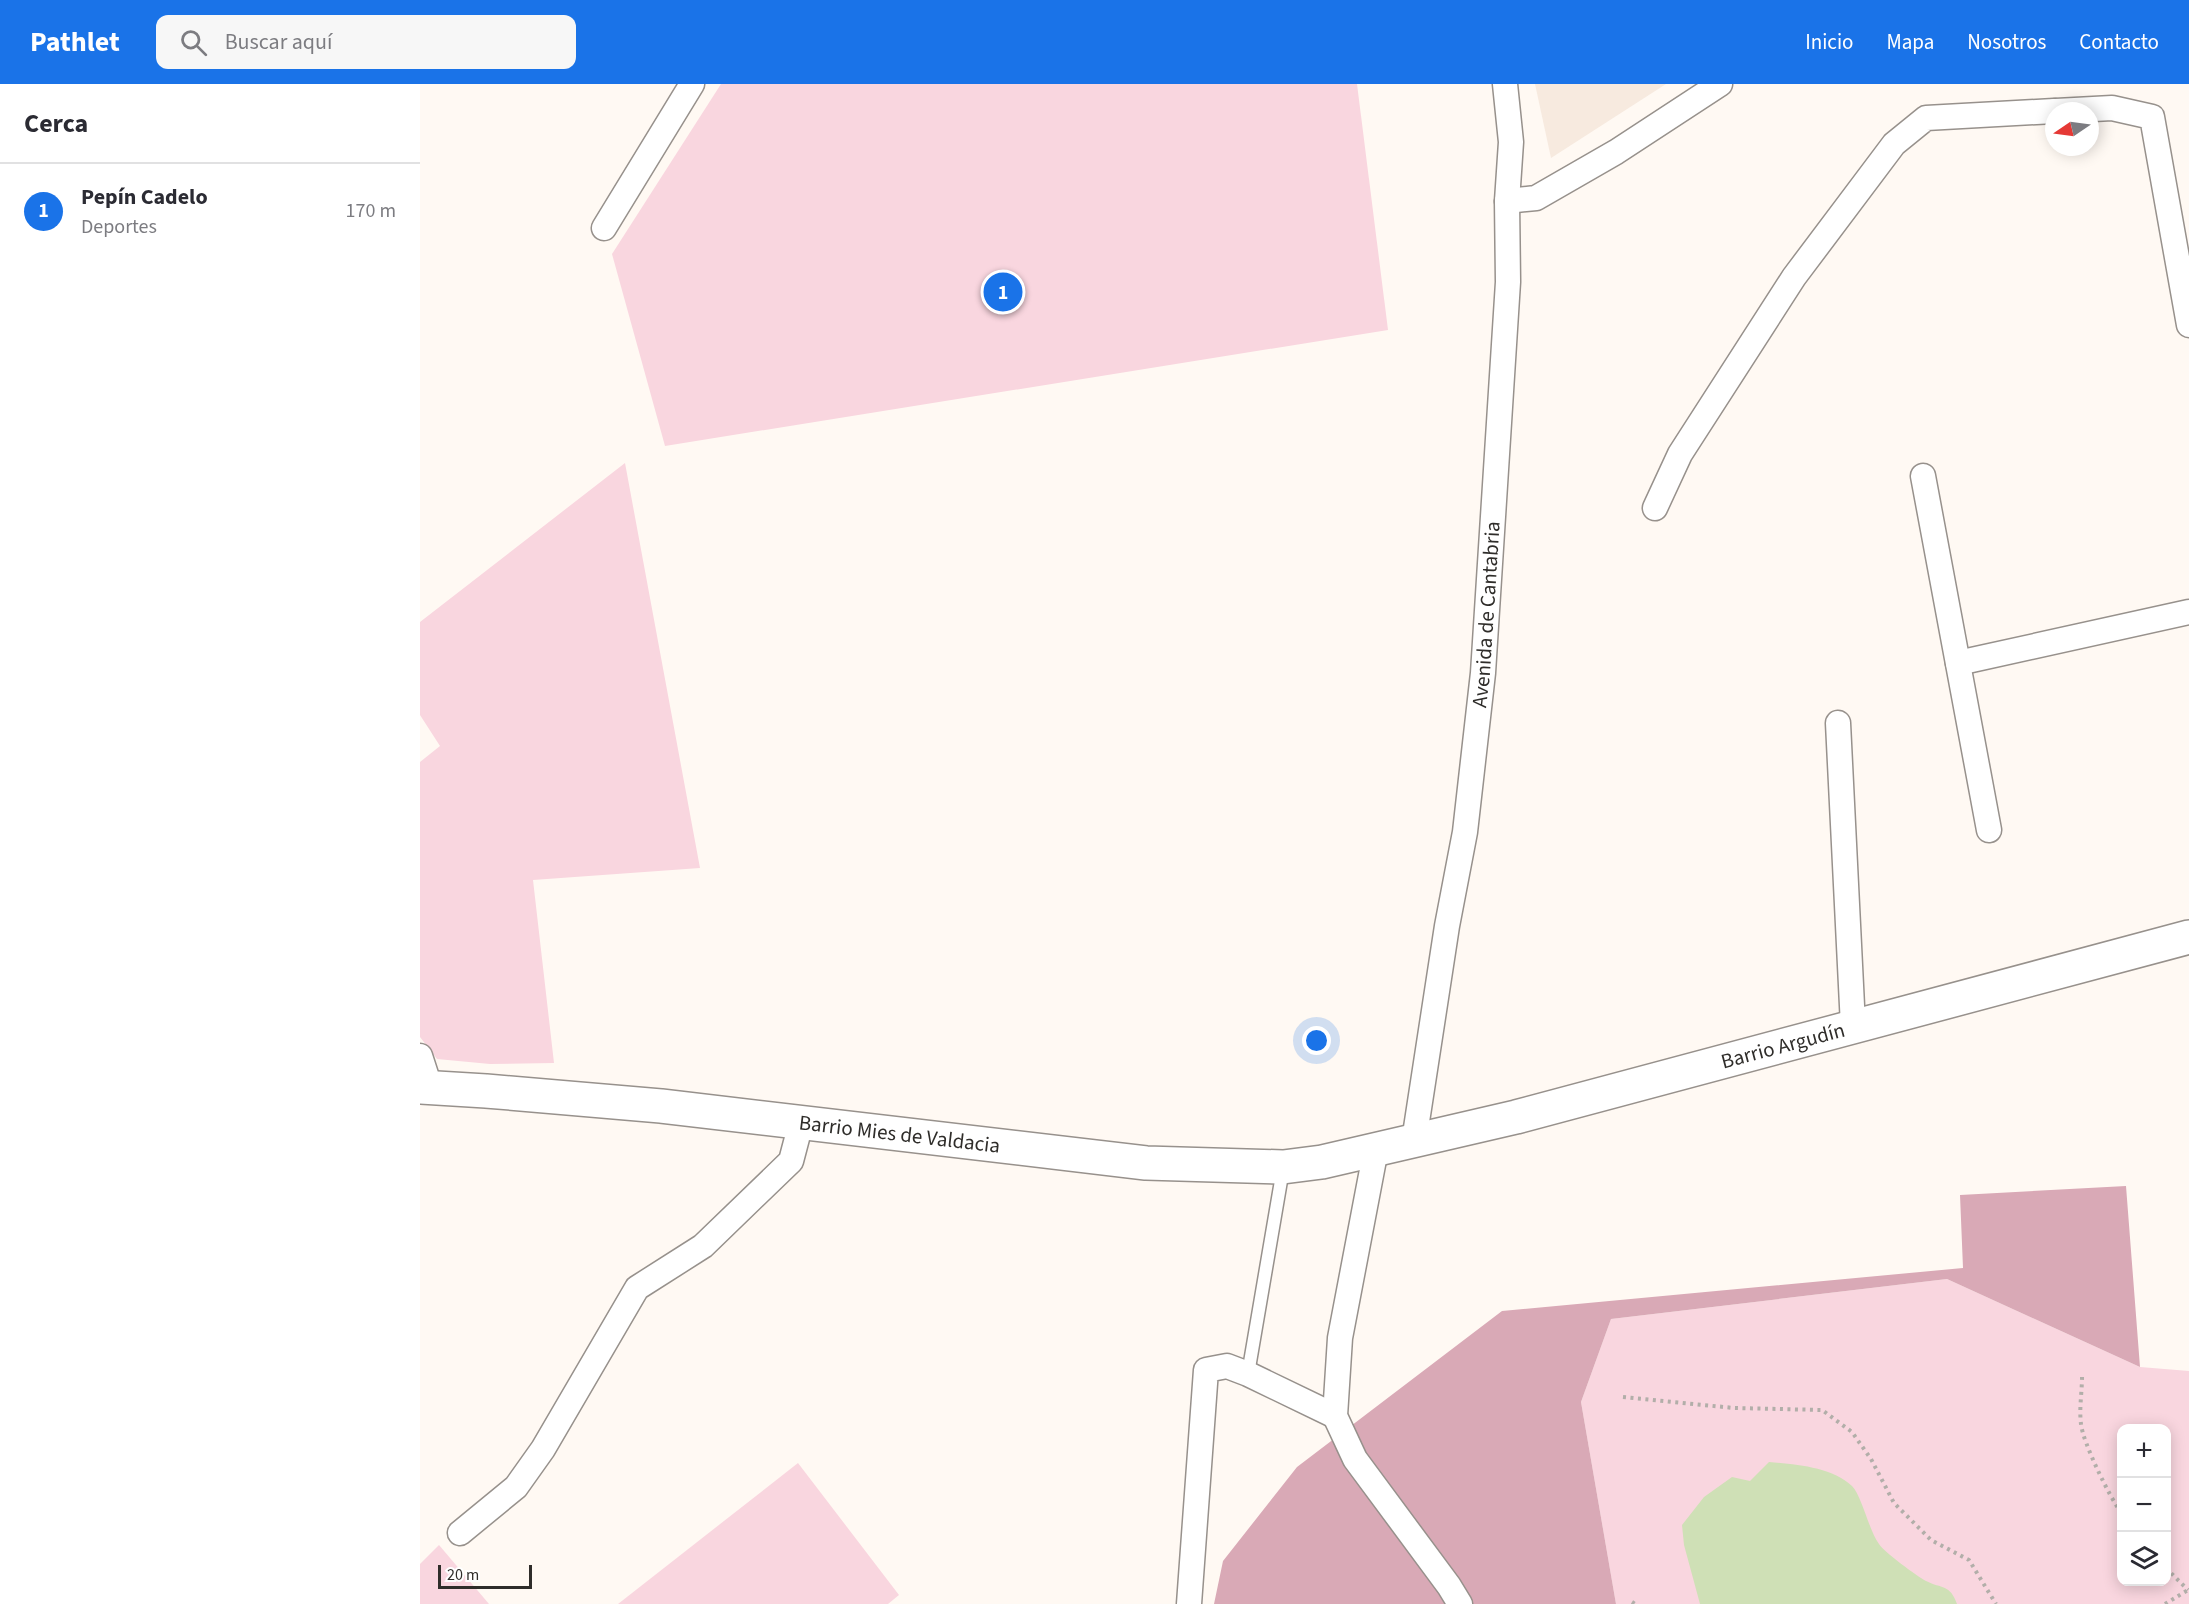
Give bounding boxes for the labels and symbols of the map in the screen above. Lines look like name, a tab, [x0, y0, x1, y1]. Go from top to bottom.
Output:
north arrow	[2045, 102, 2099, 156]
pin: 1	[984, 270, 1022, 314]
street label: Avenida de Cantabria	[1464, 520, 1508, 709]
street label: Barrio Argudín	[1718, 1015, 1848, 1077]
your location	[1302, 1026, 1331, 1055]
street label: Barrio Mies de Valdacia	[797, 1107, 1002, 1161]
scale bar	[438, 1562, 532, 1590]

